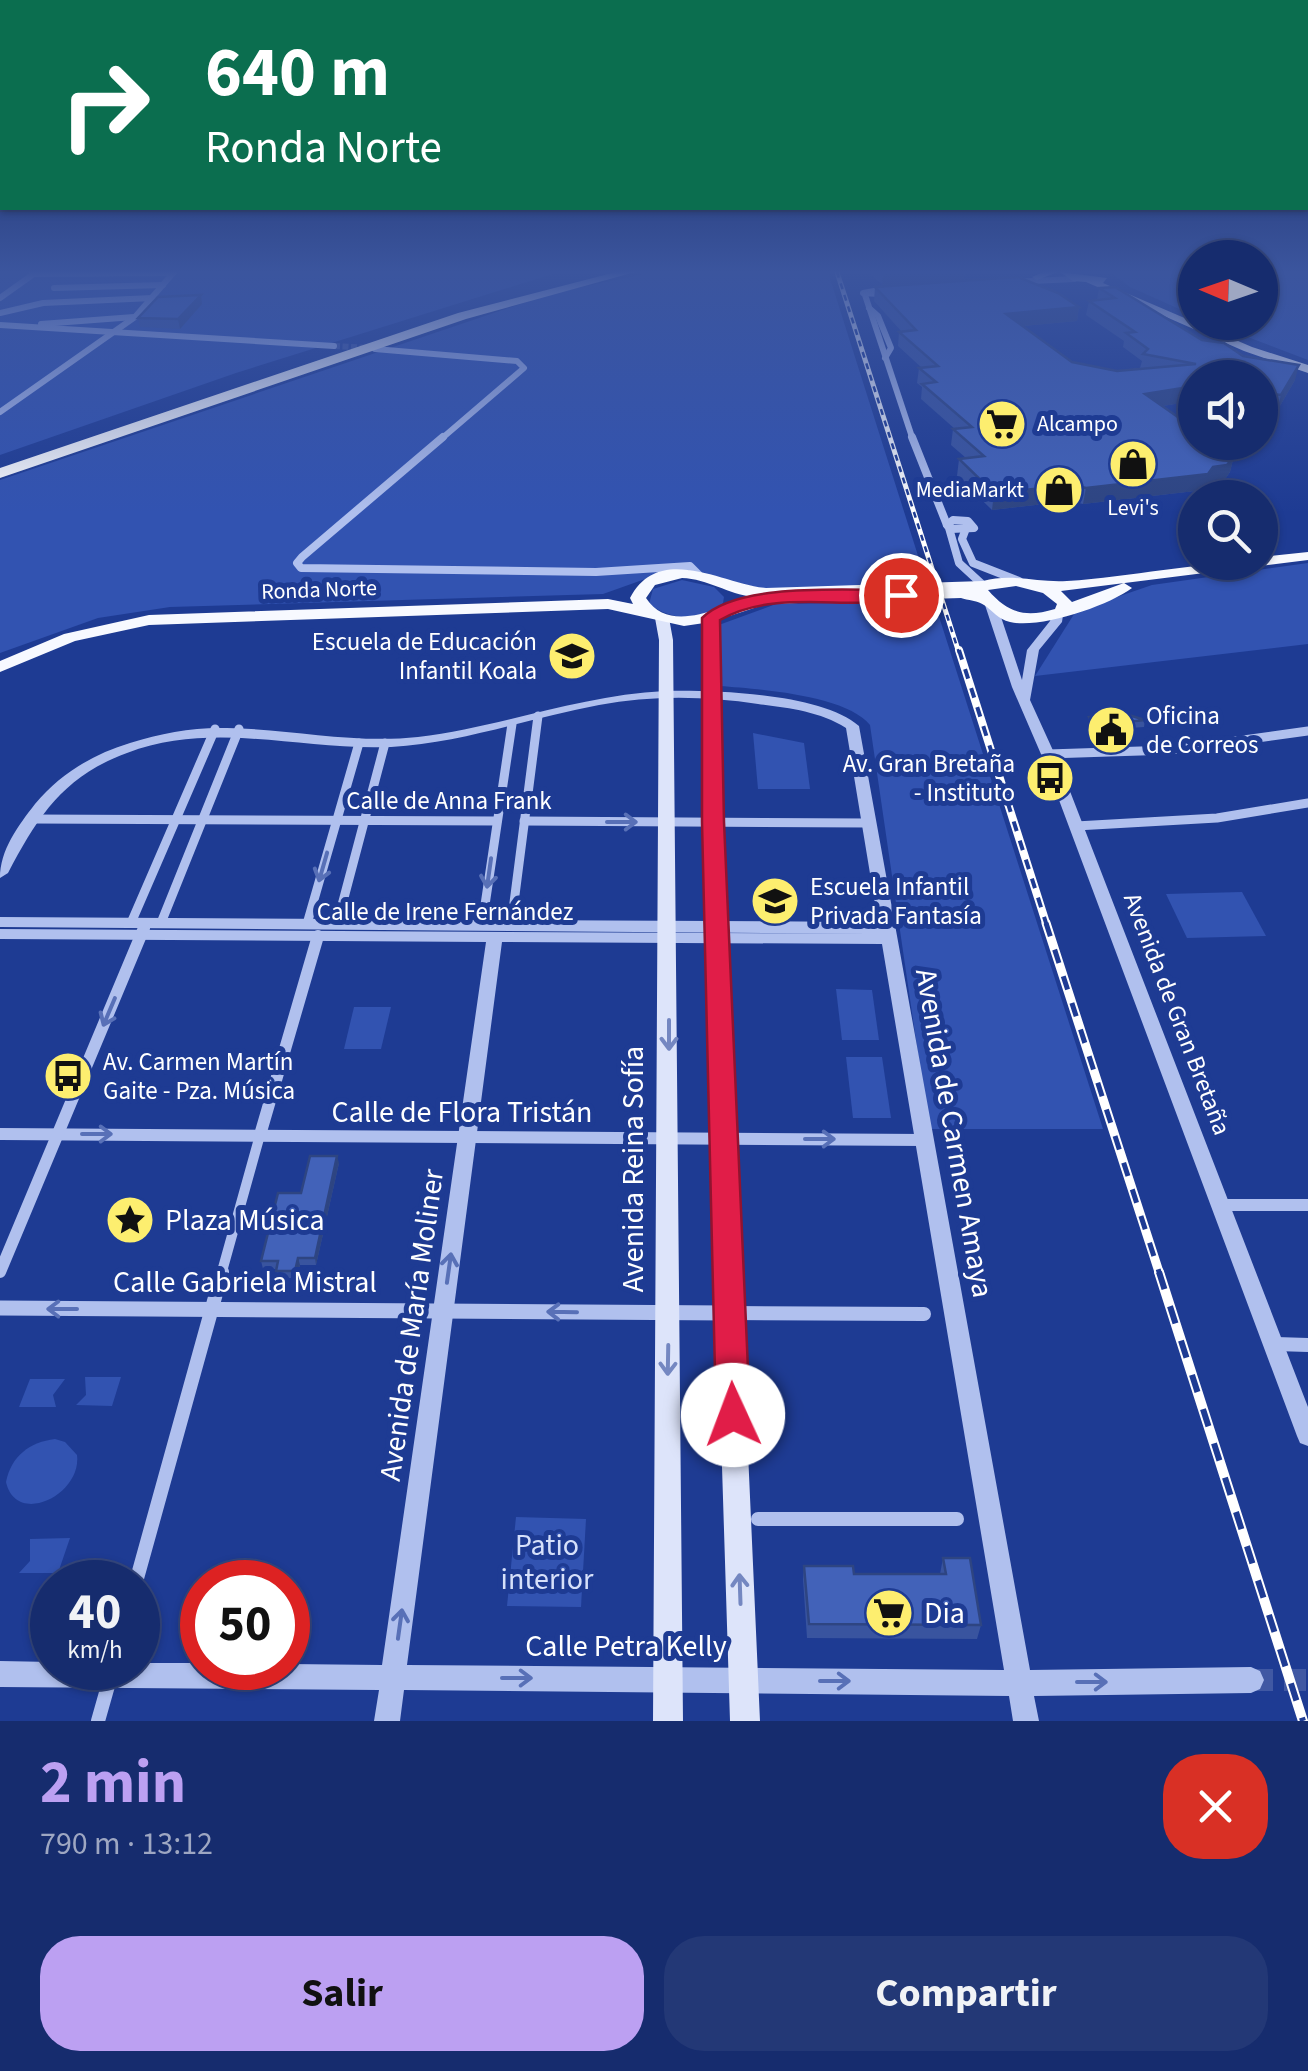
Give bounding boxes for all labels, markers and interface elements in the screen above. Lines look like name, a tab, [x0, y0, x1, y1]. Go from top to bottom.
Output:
text: 640 m	[205, 23, 390, 123]
icon: right	[40, 40, 170, 170]
text: Ronda Norte	[205, 116, 442, 180]
north arrow	[1178, 240, 1278, 340]
map controls	[1178, 240, 1278, 580]
button: sound	[1178, 360, 1278, 460]
supermarket icon: Alcampo	[976, 398, 1028, 450]
place label: Alcampo	[1037, 408, 1118, 440]
shop icon: Levi's	[1107, 438, 1159, 490]
shop icon: MediaMarkt	[1033, 464, 1085, 516]
place label: MediaMarkt	[916, 474, 1025, 506]
button: search	[1178, 480, 1278, 580]
place label: Levi's	[1107, 492, 1159, 524]
pin	[859, 553, 944, 638]
icon: arrive	[874, 568, 929, 623]
street label: Ronda Norte	[261, 572, 378, 608]
place label: Escuela de Educación Infantil Koala	[312, 624, 537, 689]
school or university icon: Escuela de Educación Infantil Koala	[546, 630, 598, 682]
place label: Oficina de Correos	[1146, 698, 1259, 763]
public building icon: Oficina de Correos	[1085, 704, 1137, 756]
place label: Av. Gran Bretaña - Instituto	[843, 746, 1015, 811]
bus stop icon: Av. Gran Bretaña - Instituto	[1024, 752, 1076, 804]
street label: Calle de Anna Frank	[346, 783, 552, 819]
one-way arrow	[604, 812, 637, 832]
one-way arrow	[313, 851, 331, 882]
one-way arrow	[480, 857, 498, 889]
place label: Escuela Infantil Privada Fantasía	[810, 869, 982, 934]
school or university icon: Escuela Infantil Privada Fantasía	[749, 875, 801, 927]
street label: Avenida de Gran Bretaña	[1114, 888, 1240, 1140]
street label: Calle de Irene Fernández	[317, 894, 573, 930]
street label: Avenida de Carmen Amaya	[904, 965, 1004, 1301]
one-way arrow	[98, 997, 116, 1027]
one-way arrow	[660, 1018, 678, 1051]
place label: Av. Carmen Martín Gaite - Pza. Música	[103, 1044, 295, 1109]
street label: Avenida Reina Sofía	[612, 1046, 655, 1292]
bus stop icon: Av. Carmen Martín Gaite - Pza. Música	[42, 1050, 94, 1102]
street label: Calle de Flora Tristán	[332, 1091, 593, 1134]
one-way arrow	[80, 1124, 113, 1144]
one-way arrow	[802, 1130, 835, 1148]
street label: Avenida de María Moliner	[369, 1166, 455, 1484]
place icon: Plaza Música	[104, 1194, 156, 1246]
place label: Plaza Música	[165, 1199, 325, 1242]
one-way arrow	[441, 1252, 459, 1284]
street label: Calle Gabriela Mistral	[113, 1261, 377, 1304]
one-way arrow	[46, 1300, 78, 1318]
one-way arrow	[546, 1302, 578, 1322]
one-way arrow	[658, 1344, 678, 1376]
position arrow	[681, 1363, 785, 1467]
park label: Patio interior	[501, 1524, 594, 1601]
speed limit sign: 50	[180, 1560, 310, 1690]
one-way arrow	[730, 1573, 749, 1605]
text: 40	[69, 1577, 121, 1648]
supermarket icon: Dia	[863, 1587, 915, 1639]
place label: Dia	[924, 1592, 965, 1635]
one-way arrow	[392, 1609, 410, 1641]
street label: Calle Petra Kelly	[525, 1625, 727, 1668]
text: km/h	[67, 1632, 123, 1668]
one-way arrow	[500, 1668, 533, 1688]
one-way arrow	[819, 1671, 851, 1690]
one-way arrow	[1076, 1672, 1108, 1692]
text: 2 min	[40, 1741, 186, 1826]
button: close	[1163, 1754, 1268, 1859]
text: 790 m · 13:12	[40, 1821, 213, 1867]
button: Salir	[40, 1936, 644, 2051]
button: Compartir	[664, 1936, 1268, 2051]

